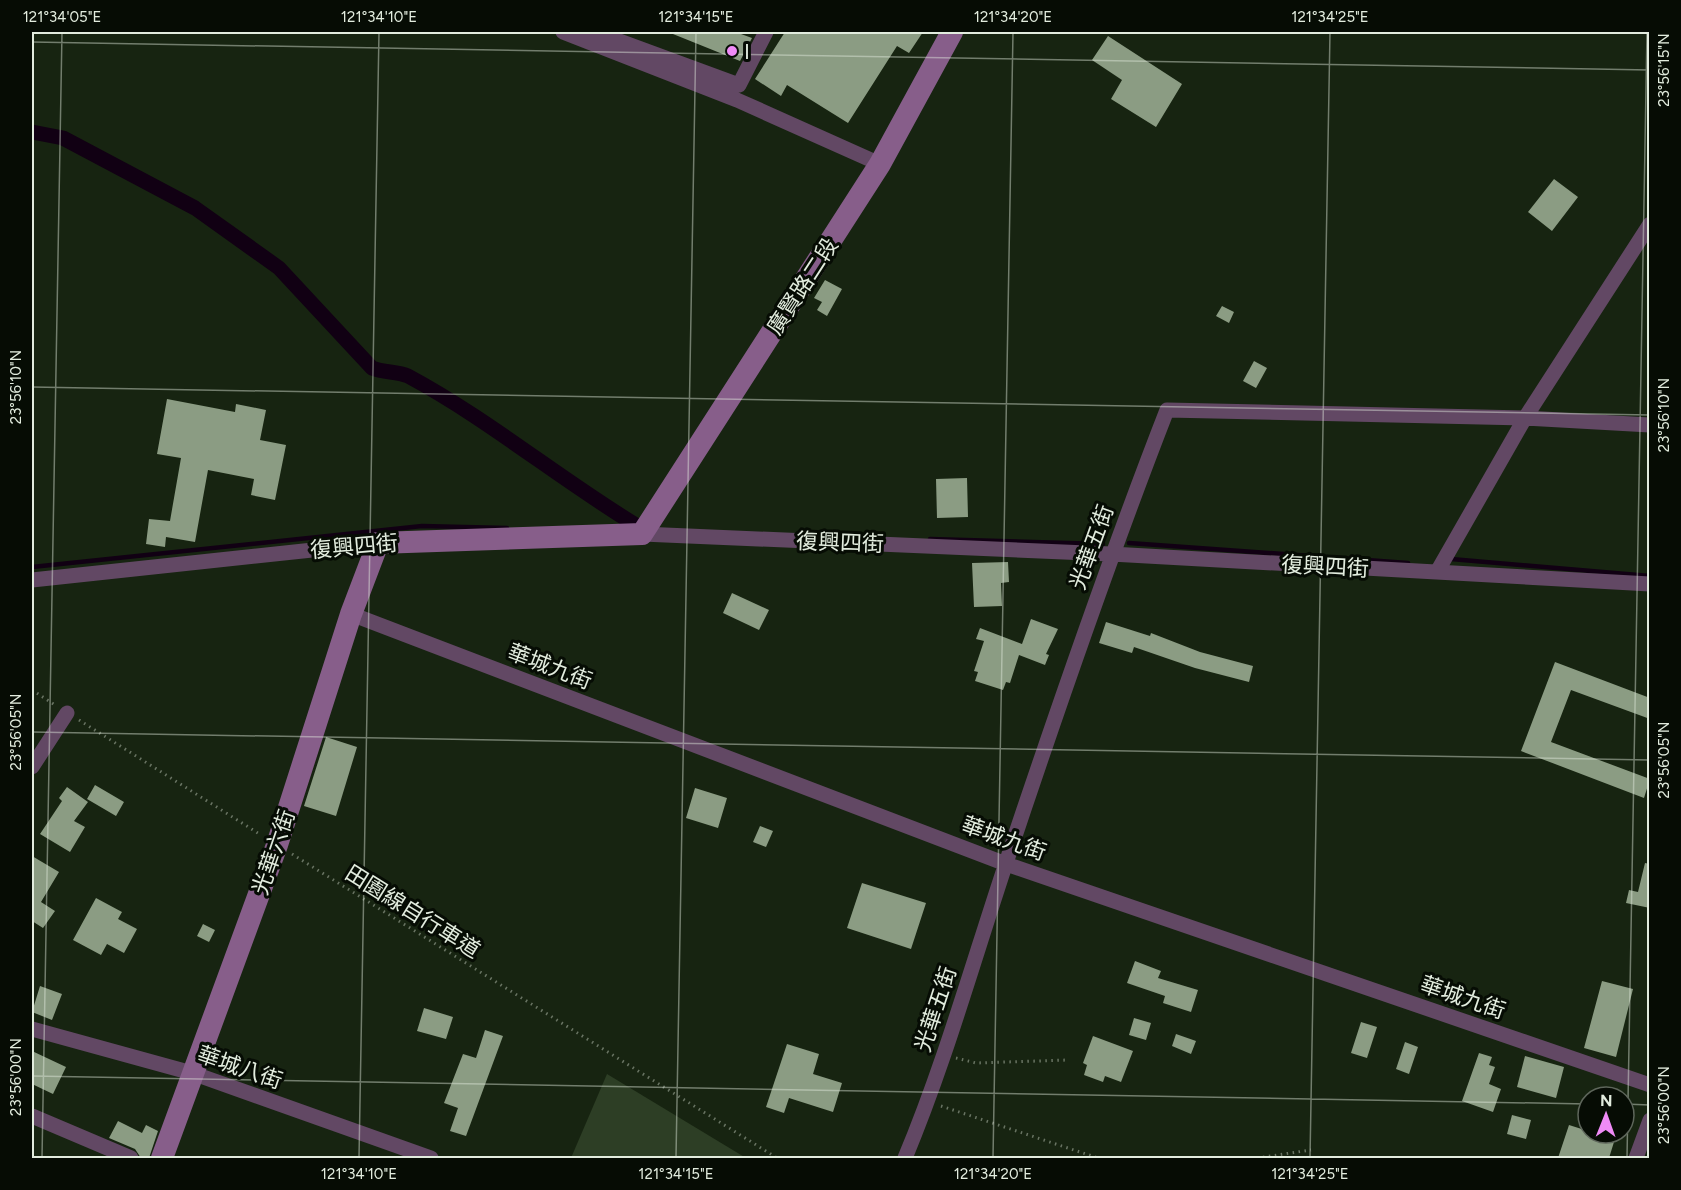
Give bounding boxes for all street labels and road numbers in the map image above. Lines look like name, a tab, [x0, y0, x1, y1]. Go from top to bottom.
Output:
street label: 廣賢路二段	[761, 233, 844, 340]
street label: 光華五街	[1064, 501, 1119, 593]
street label: 復興四街	[796, 527, 884, 558]
street label: 復興四街	[309, 529, 399, 564]
street label: 復興四街	[1280, 551, 1370, 582]
street label: 華城九街	[504, 638, 596, 695]
street label: 光華六街	[246, 806, 301, 898]
street label: 華城九街	[958, 811, 1050, 866]
street label: 田園線自行車道	[340, 859, 485, 964]
street label: 光華五街	[909, 963, 962, 1055]
street label: 華城九街	[1417, 970, 1509, 1025]
street label: 華城八街	[194, 1040, 286, 1095]

